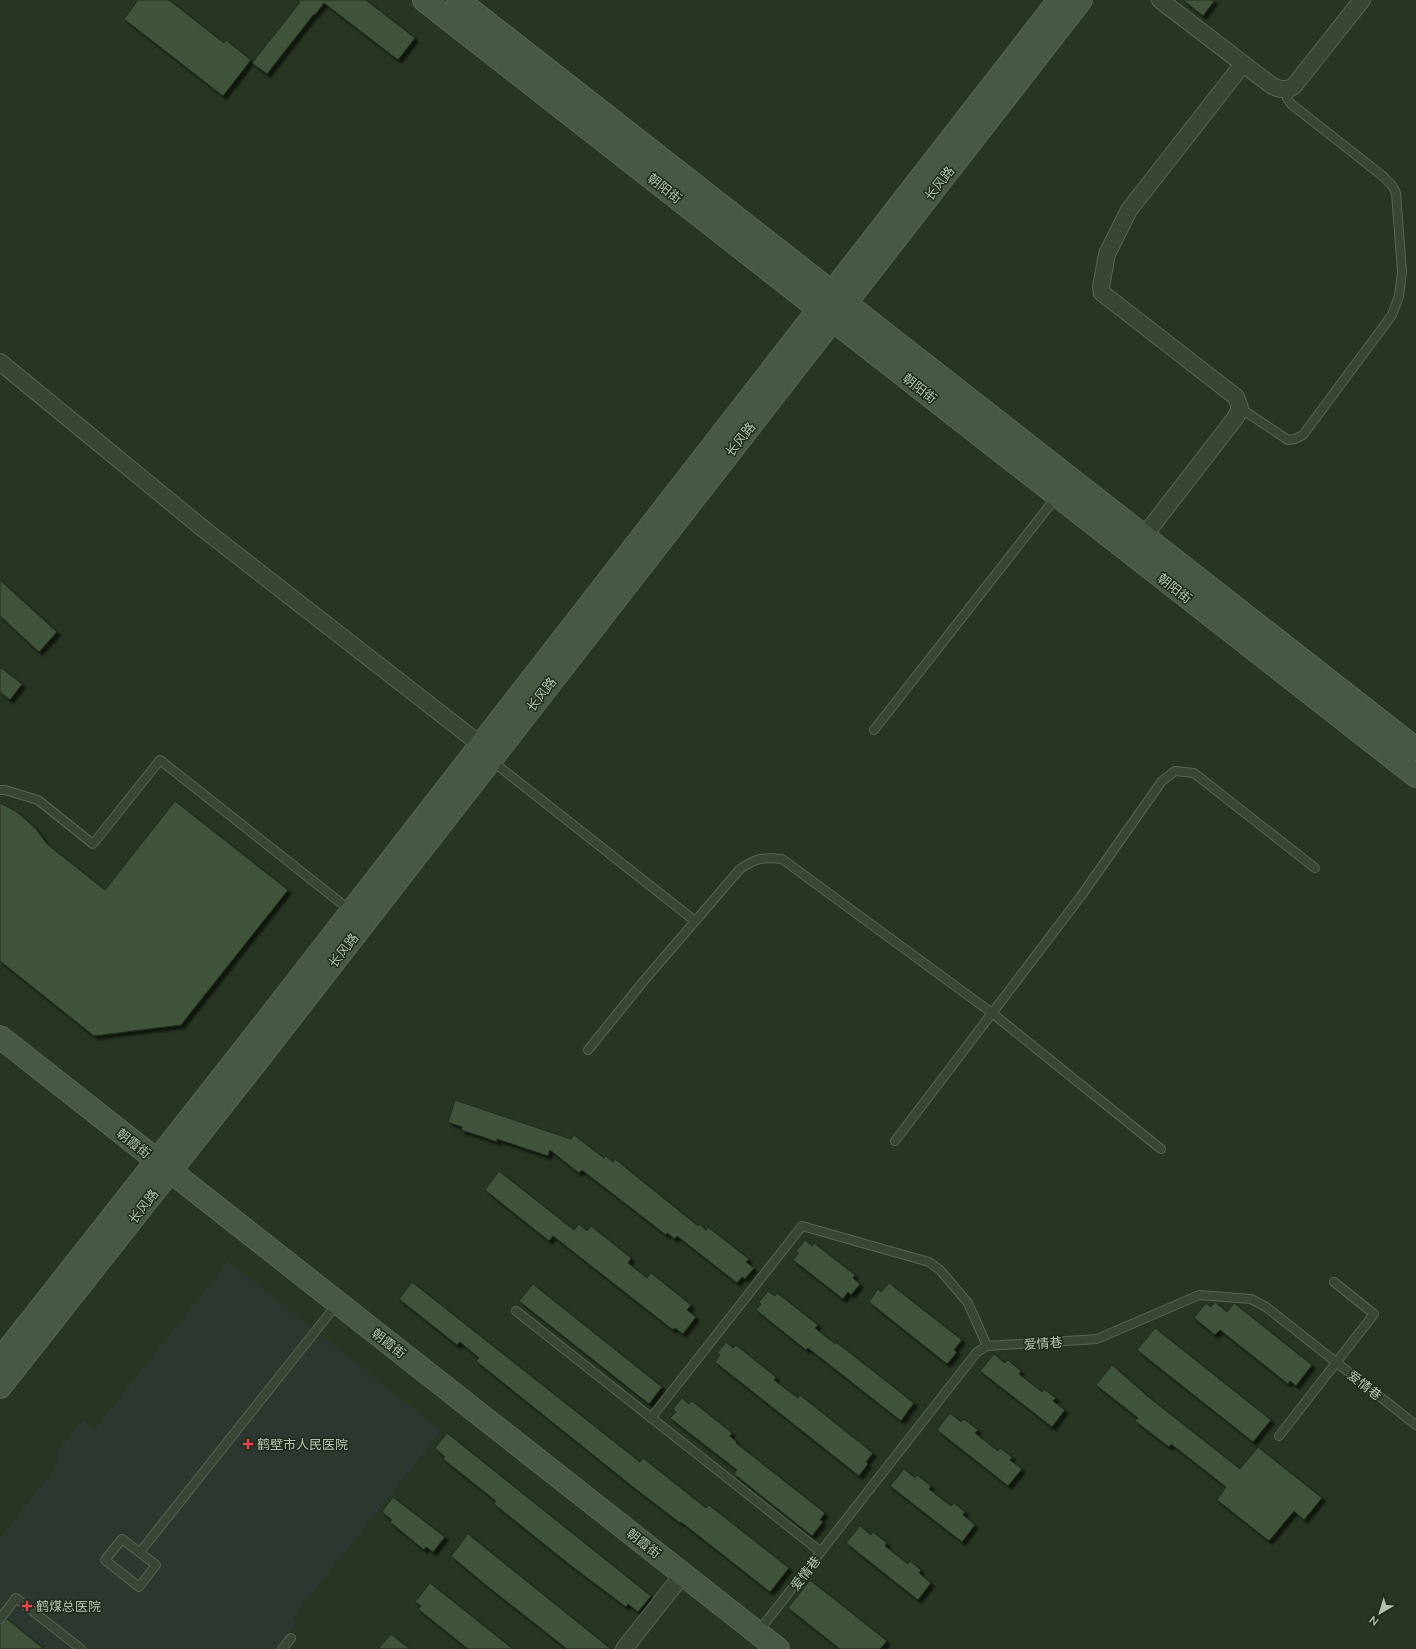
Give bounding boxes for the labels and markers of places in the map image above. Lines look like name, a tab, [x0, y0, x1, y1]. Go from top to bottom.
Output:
place label: 鹤壁市人民医院	[257, 1436, 348, 1454]
marker: 鹤壁市人民医院	[242, 1438, 254, 1450]
place label: 鹤煤总医院	[36, 1598, 101, 1616]
marker: 鹤煤总医院	[21, 1600, 33, 1612]

